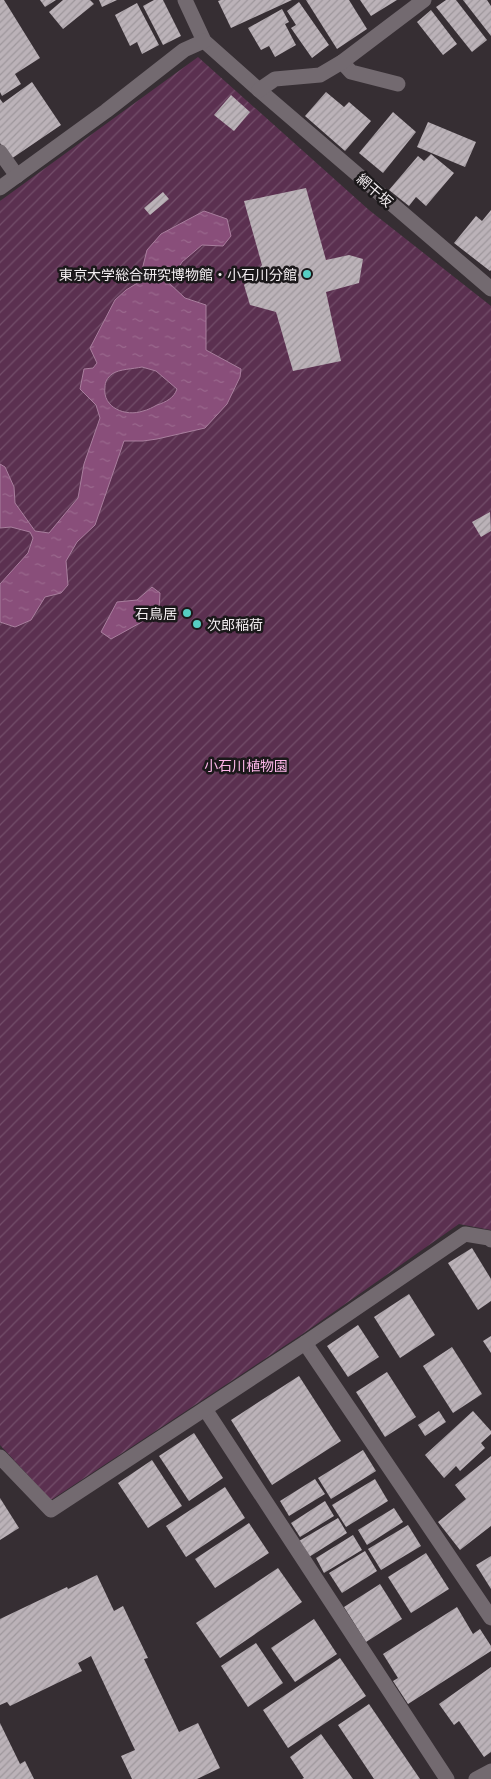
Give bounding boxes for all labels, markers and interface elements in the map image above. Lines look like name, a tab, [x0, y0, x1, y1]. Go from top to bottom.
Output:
street label: 網干坂	[354, 170, 396, 210]
place label: 東京大学総合研究博物館・小石川分館	[59, 266, 297, 283]
marker: 東京大学総合研究博物館・小石川分館	[301, 268, 313, 280]
place label: 石鳥居	[135, 605, 177, 622]
marker: 石鳥居	[181, 607, 193, 619]
place label: 次郎稲荷	[207, 616, 263, 633]
marker: 次郎稲荷	[191, 618, 203, 630]
park label: 小石川植物園	[204, 757, 288, 774]

